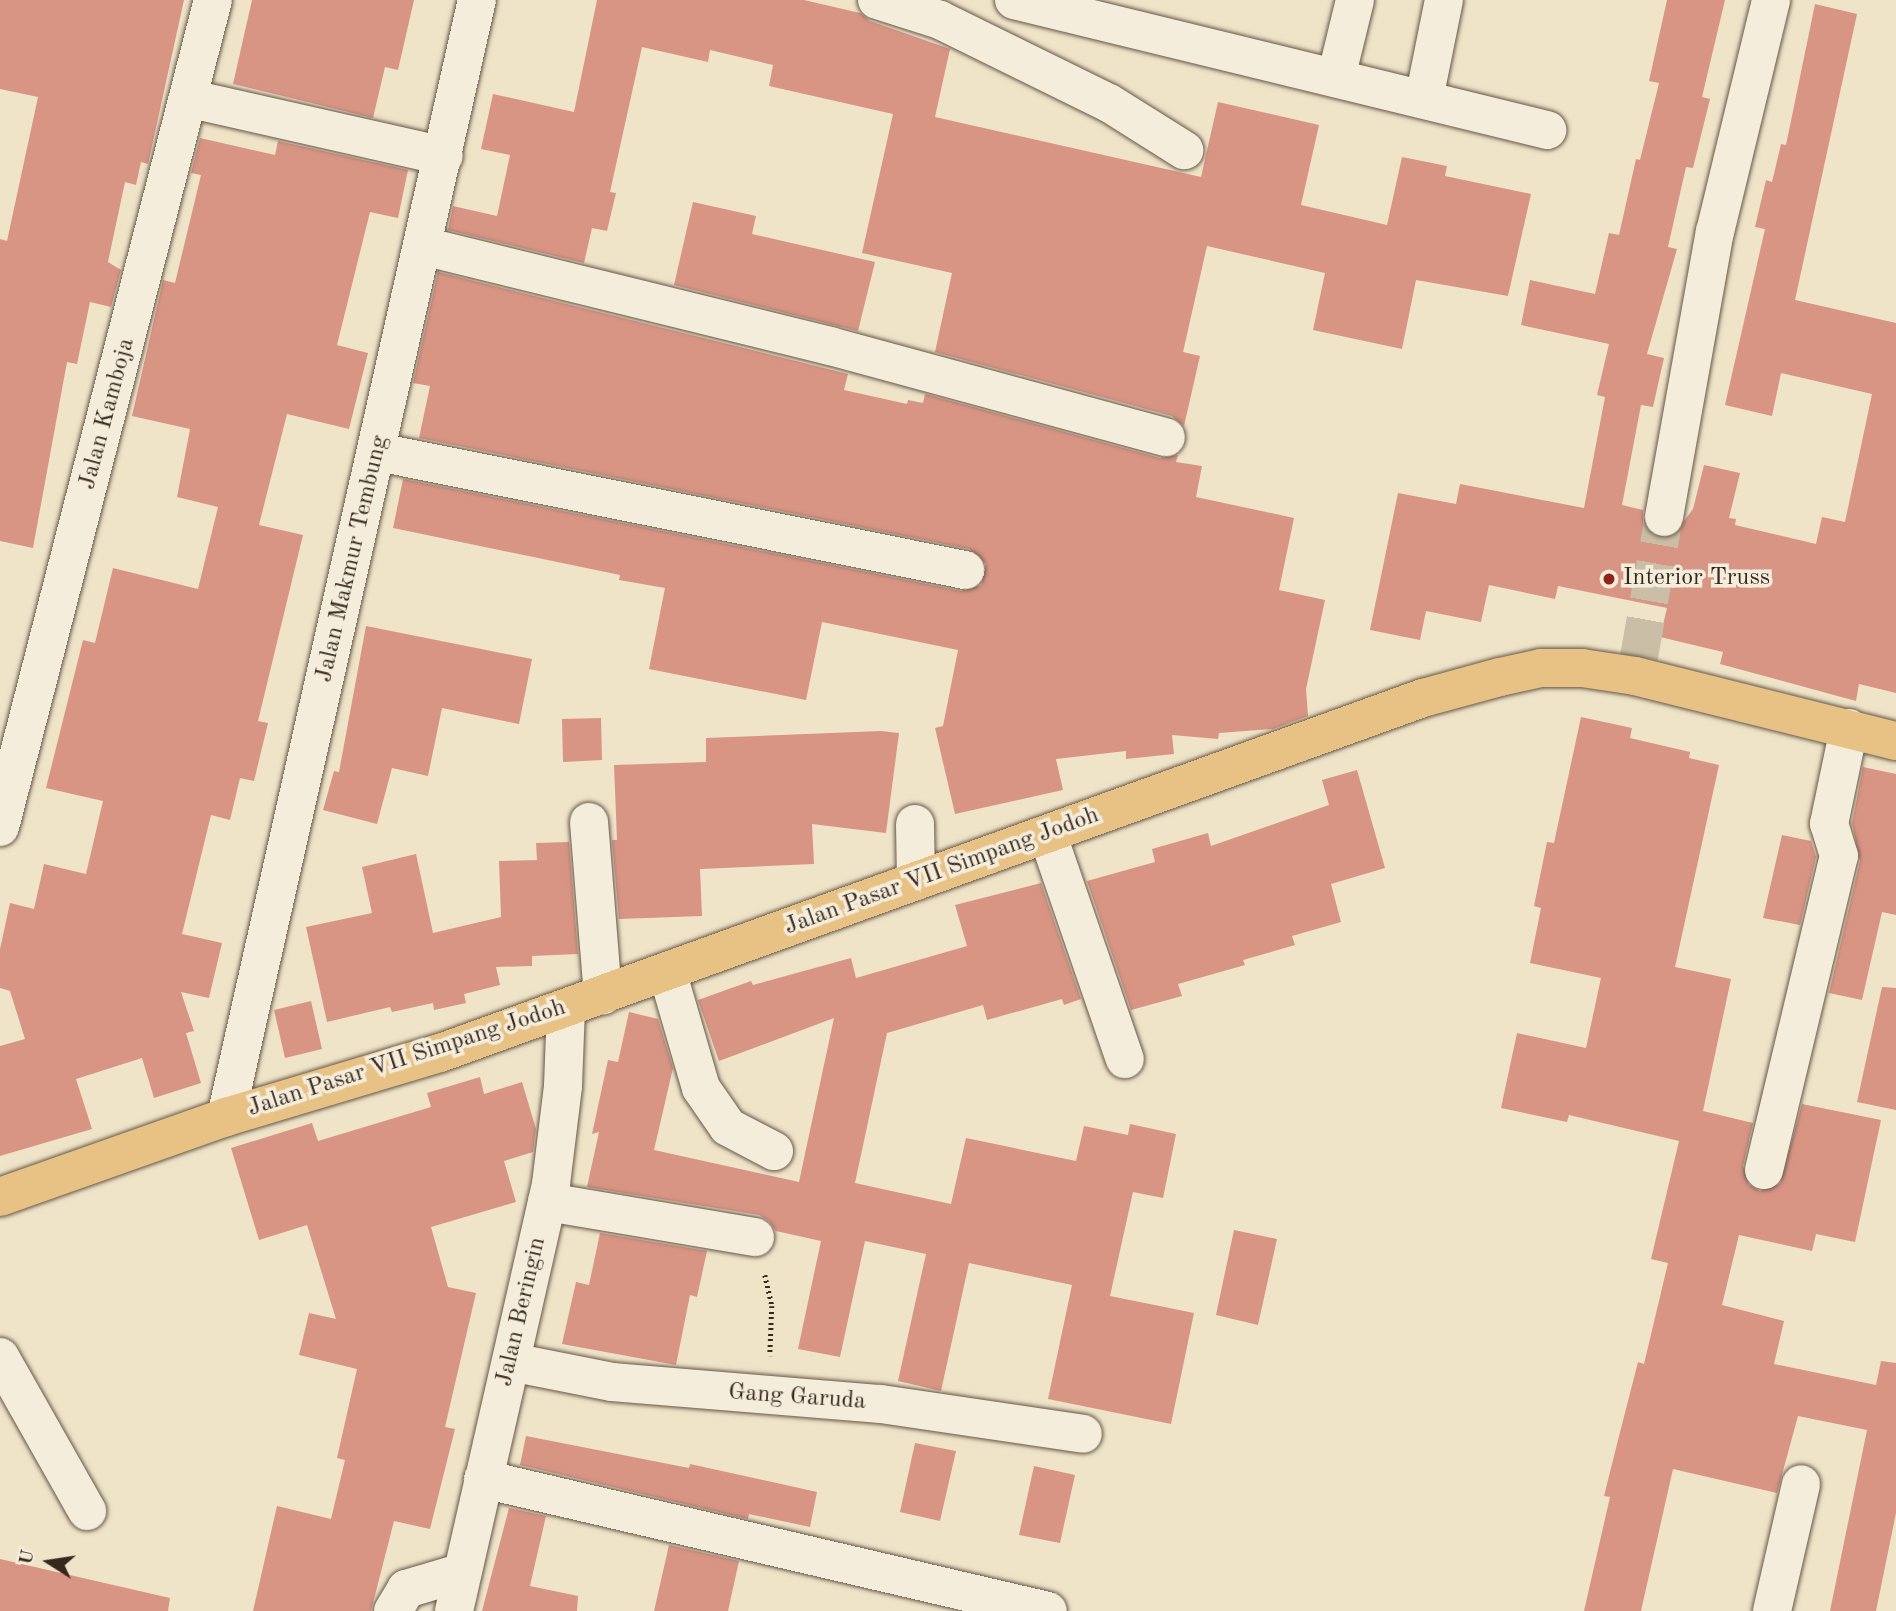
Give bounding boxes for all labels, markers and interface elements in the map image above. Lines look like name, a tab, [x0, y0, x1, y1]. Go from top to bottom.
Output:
street label: Jalan Kamboja	[74, 335, 142, 493]
street label: Jalan Makmur Tembung	[311, 433, 395, 685]
place label: Interior Truss	[1623, 565, 1770, 593]
marker: Interior Truss	[1601, 571, 1617, 587]
street label: Jalan Pasar VII Simpang Jodoh	[781, 802, 1103, 942]
street label: Jalan Pasar VII Simpang Jodoh	[244, 994, 570, 1124]
street label: Jalan Beringin	[491, 1235, 553, 1389]
street label: Gang Garuda	[727, 1379, 867, 1417]
north arrow	[14, 1527, 84, 1597]
text: U	[17, 1548, 39, 1567]

